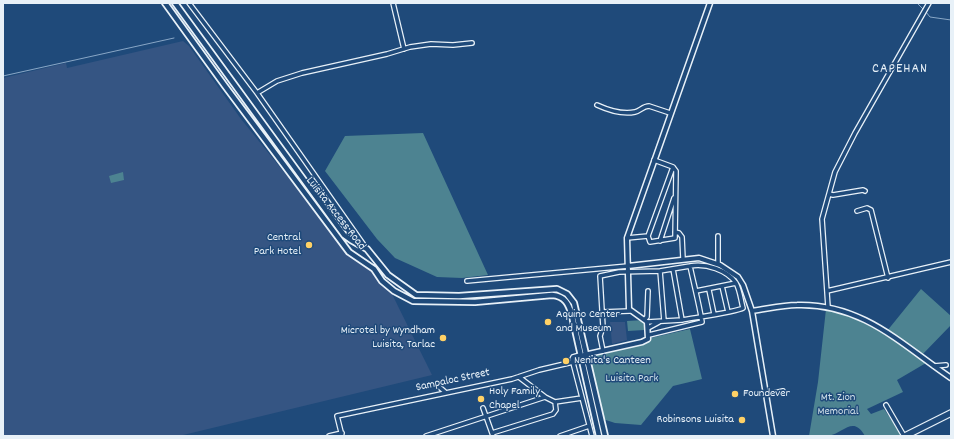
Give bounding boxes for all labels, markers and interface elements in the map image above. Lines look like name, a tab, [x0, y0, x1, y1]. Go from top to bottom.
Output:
district label: CAPEHAN	[872, 62, 928, 78]
street label: Luisita Access Road	[302, 174, 368, 254]
place label: Central Park Hotel	[254, 231, 301, 259]
marker: Central Park Hotel	[304, 240, 314, 250]
place label: Aquino Center and Museum	[556, 308, 620, 336]
marker: Aquino Center and Museum	[543, 317, 553, 327]
place label: Microtel by Wyndham Luisita, Tarlac	[341, 324, 435, 352]
marker: Microtel by Wyndham Luisita, Tarlac	[438, 333, 448, 343]
place label: Nenita's Canteen	[574, 354, 651, 368]
marker: Nenita's Canteen	[561, 356, 571, 366]
street label: Sampaloc Street	[415, 366, 491, 396]
park label: Luisita Park	[606, 372, 658, 386]
place label: Holy Family Chapel	[489, 385, 540, 413]
place label: Foundever	[743, 387, 790, 401]
marker: Foundever	[730, 389, 740, 399]
park label: Mt. Zion Memorial	[817, 391, 859, 419]
marker: Holy Family Chapel	[476, 394, 486, 404]
place label: Robinsons Luisita	[657, 413, 734, 427]
marker: Robinsons Luisita	[737, 415, 747, 425]

